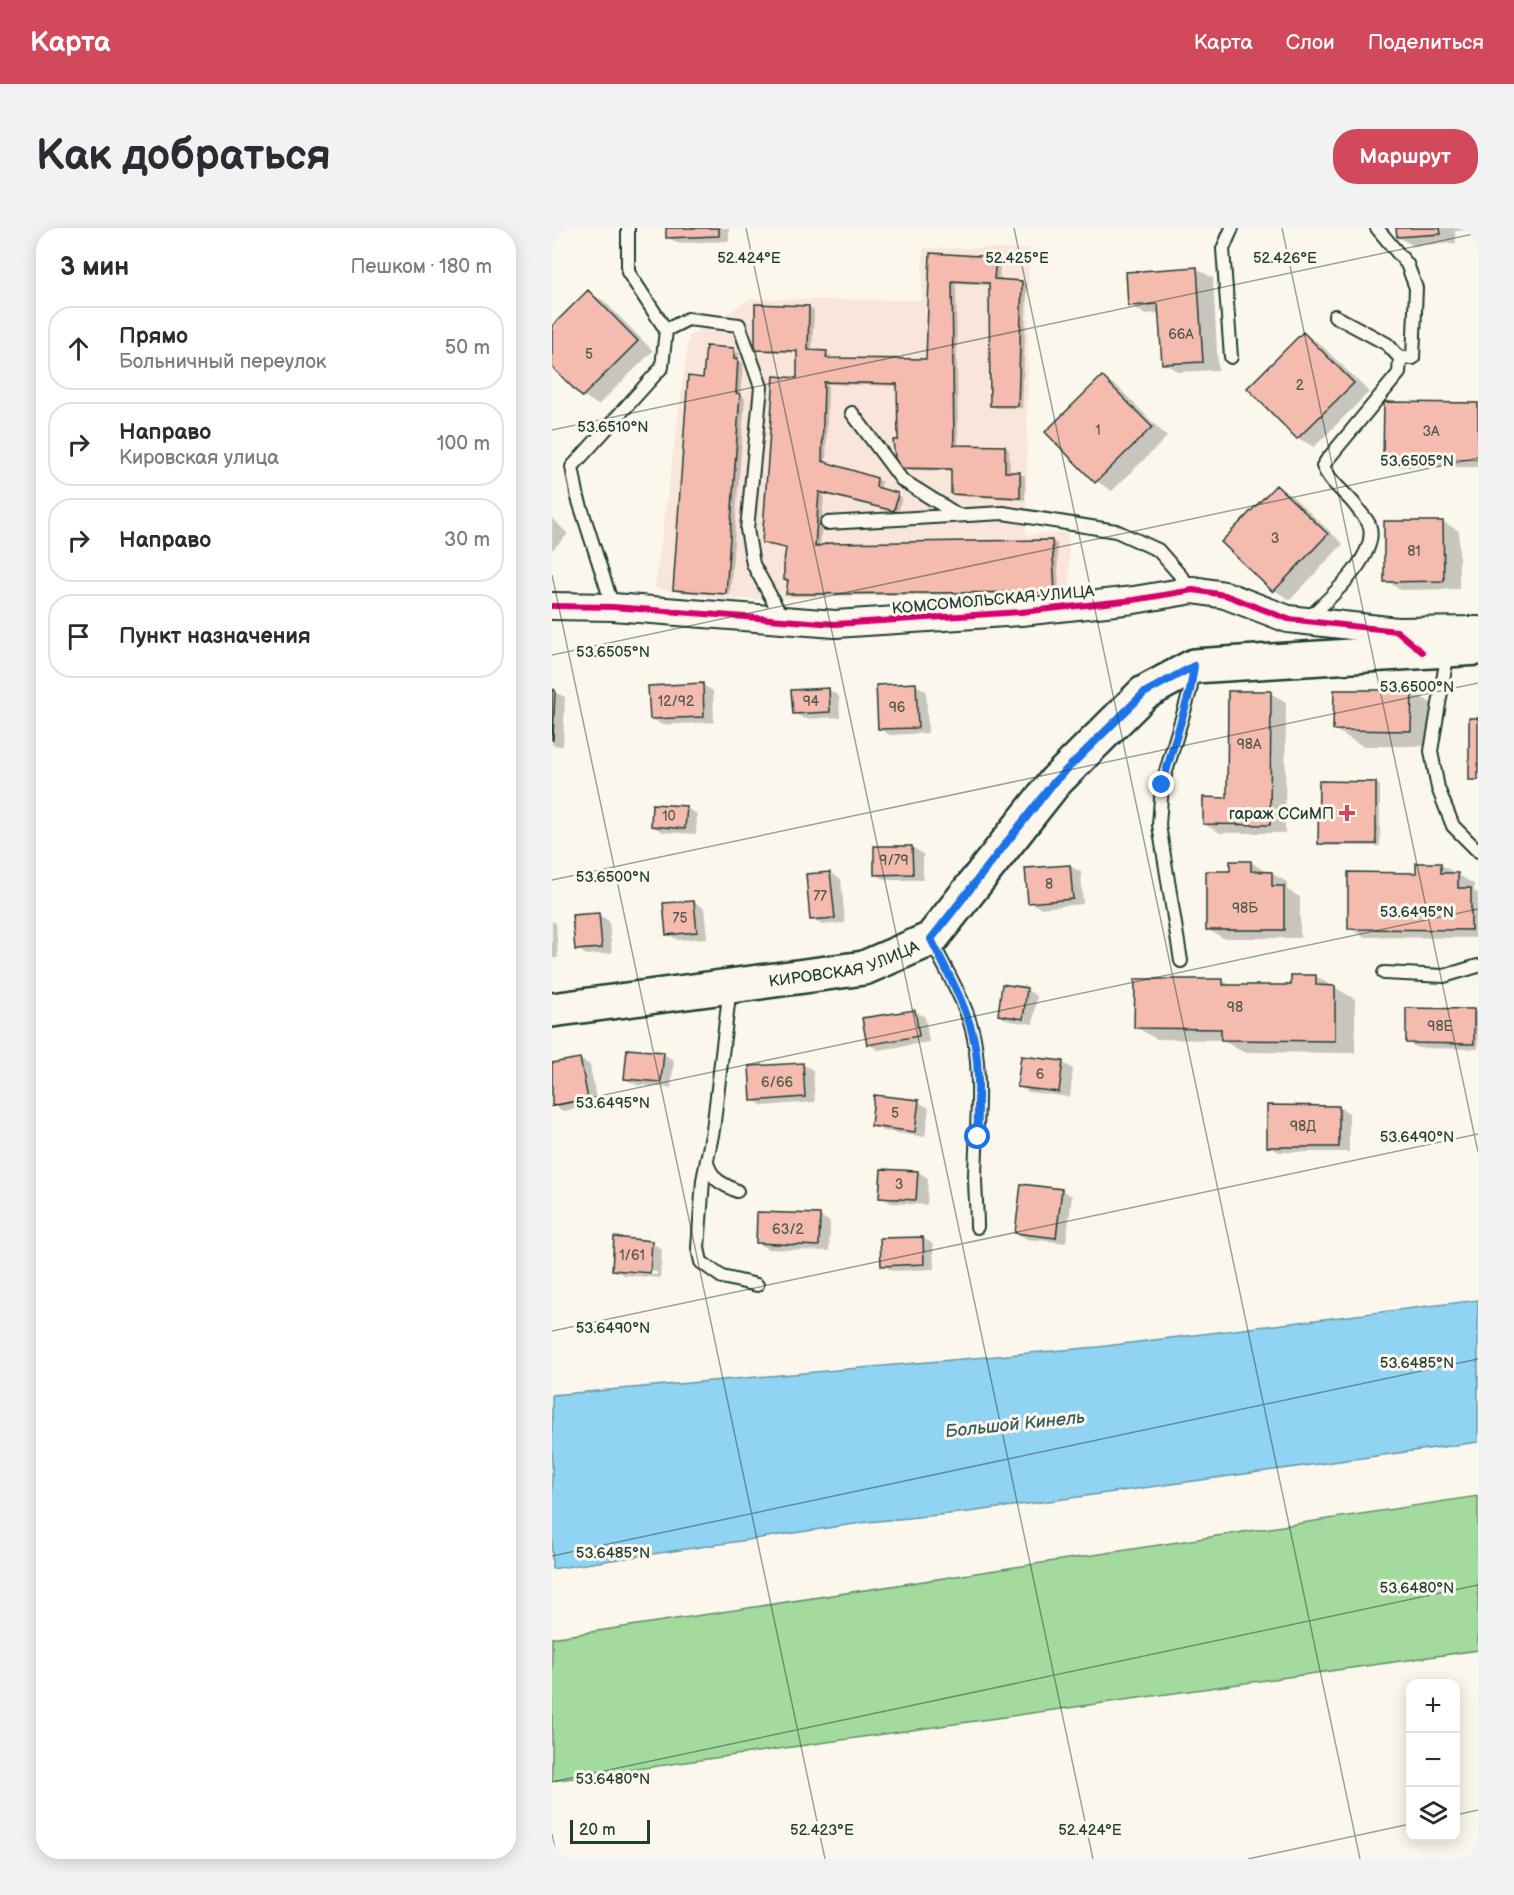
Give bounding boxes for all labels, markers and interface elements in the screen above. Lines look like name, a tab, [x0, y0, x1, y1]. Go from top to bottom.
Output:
text: Карта	[30, 26, 110, 59]
text: Карта	[1194, 30, 1253, 55]
text: Слои	[1286, 30, 1335, 55]
text: Поделиться	[1368, 30, 1484, 55]
button: Маршрут	[1333, 129, 1478, 184]
text: Как добраться	[36, 131, 331, 182]
text: 52.424°E	[717, 249, 781, 268]
text: 52.425°E	[985, 249, 1049, 268]
text: 52.426°E	[1253, 249, 1317, 268]
text: 3 мин	[60, 252, 129, 283]
text: Пешком · 180 m	[350, 255, 492, 279]
text: Прямо	[119, 323, 188, 350]
house number: 66А	[1168, 326, 1194, 343]
icon: ahead	[62, 332, 95, 365]
text: 50 m	[445, 336, 490, 360]
house number: 5	[585, 346, 593, 363]
text: Больничный переулок	[119, 350, 327, 374]
house number: 2	[1296, 377, 1305, 394]
text: 53.6510°N	[577, 418, 649, 437]
text: Направо	[119, 419, 211, 446]
house number: 1	[1095, 422, 1101, 439]
house number: 3А	[1422, 423, 1440, 440]
icon: right	[62, 428, 95, 461]
text: 100 m	[437, 432, 490, 456]
text: Кировская улица	[119, 446, 279, 470]
text: 53.6505°N	[1380, 452, 1454, 471]
icon: right	[62, 524, 95, 557]
text: Направо	[119, 527, 211, 554]
text: 30 m	[444, 528, 490, 552]
house number: 3	[1271, 530, 1279, 547]
house number: 81	[1407, 543, 1421, 560]
street label: КОМСОМОЛЬСКАЯ УЛИЦА	[891, 582, 1096, 619]
icon: arrive	[62, 620, 95, 653]
text: Пункт назначения	[119, 623, 311, 650]
text: 53.6505°N	[576, 643, 650, 662]
text: 53.6500°N	[1380, 678, 1454, 697]
house number: 12/92	[658, 693, 695, 710]
house number: 94	[803, 693, 820, 710]
house number: 96	[889, 699, 906, 716]
house number: 98А	[1237, 736, 1262, 753]
route end	[1148, 771, 1174, 797]
marker: гараж ССиМП	[1338, 804, 1356, 822]
place label: гараж ССиМП	[1229, 805, 1334, 824]
house number: 10	[662, 808, 676, 825]
house number: 9/79	[879, 852, 909, 869]
text: 53.6500°N	[576, 868, 650, 887]
house number: 8	[1045, 876, 1053, 893]
house number: 77	[813, 888, 827, 905]
house number: 98Б	[1232, 900, 1258, 917]
text: 53.6495°N	[1380, 903, 1454, 922]
house number: 75	[673, 910, 687, 927]
street label: КИРОВСКАЯ УЛИЦА	[768, 937, 922, 992]
house number: 98	[1227, 999, 1243, 1016]
house number: 98Е	[1427, 1018, 1453, 1035]
house number: 6	[1036, 1066, 1045, 1083]
house number: 6/66	[761, 1074, 793, 1091]
text: 53.6495°N	[576, 1094, 650, 1113]
house number: 5	[891, 1105, 899, 1122]
house number: 98Д	[1290, 1118, 1316, 1135]
route start	[964, 1123, 990, 1149]
text: 53.6490°N	[1380, 1128, 1454, 1147]
house number: 3	[895, 1176, 903, 1193]
house number: 63/2	[772, 1221, 805, 1238]
house number: 1/61	[619, 1247, 645, 1264]
text: 53.6490°N	[576, 1319, 650, 1338]
text: 53.6485°N	[1380, 1354, 1454, 1373]
water label: Большой Кинель	[944, 1407, 1086, 1442]
text: 53.6485°N	[576, 1544, 650, 1563]
text: 53.6480°N	[1380, 1579, 1454, 1598]
map controls	[1406, 1679, 1460, 1841]
button: +	[1406, 1679, 1460, 1733]
button: −	[1406, 1733, 1460, 1787]
text: 53.6480°N	[576, 1770, 650, 1789]
button: layers	[1406, 1787, 1460, 1841]
scale bar	[570, 1817, 650, 1844]
text: 20 m	[579, 1821, 615, 1840]
text: 52.423°E	[790, 1821, 854, 1840]
text: 52.424°E	[1058, 1821, 1122, 1840]

